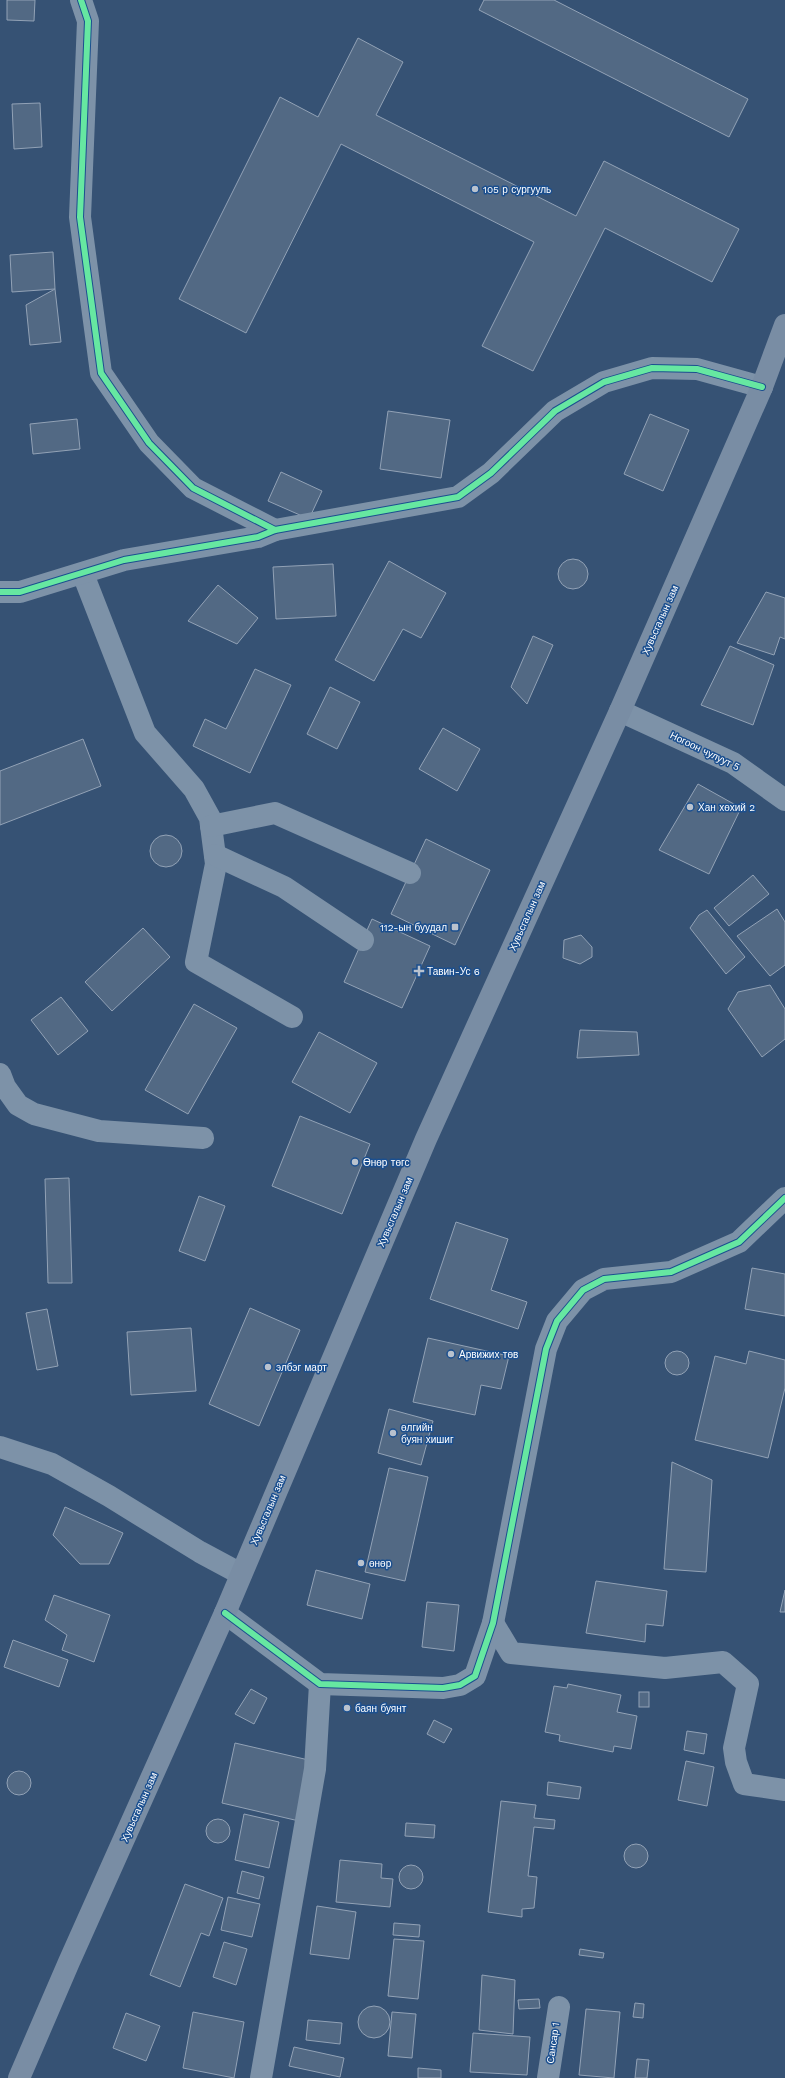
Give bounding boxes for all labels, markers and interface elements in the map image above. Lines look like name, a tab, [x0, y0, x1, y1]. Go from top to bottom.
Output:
marker: 105 р сургууль	[470, 184, 480, 194]
place label: 105 р сургууль	[483, 184, 551, 195]
street label: Хувьсгалын зам	[640, 583, 680, 656]
street label: Ногоон чулуут 5	[668, 729, 742, 773]
marker: Хан хөхий 2	[685, 802, 695, 812]
place label: Хан хөхий 2	[698, 802, 755, 813]
street label: Хувьсгалын зам	[507, 879, 547, 952]
place label: 112-ын буудал	[380, 922, 447, 933]
marker: 112-ын буудал	[450, 922, 460, 932]
marker: Тавин-Ус 6	[414, 966, 424, 976]
place label: Тавин-Ус 6	[427, 966, 480, 977]
marker: Өнөр төгс	[350, 1157, 360, 1167]
place label: Өнөр төгс	[363, 1157, 409, 1168]
street label: Хувьсгалын зам	[375, 1175, 415, 1249]
marker: Арвижих төв	[446, 1349, 456, 1359]
place label: Арвижих төв	[459, 1349, 518, 1360]
marker: элбэг март	[263, 1362, 273, 1372]
place label: элбэг март	[276, 1362, 327, 1373]
place label: өлгийн буян хишиг	[401, 1422, 454, 1445]
marker: өлгийн буян хишиг	[388, 1428, 398, 1438]
street label: Хувьсгалын зам	[248, 1473, 288, 1547]
marker: өнөр	[356, 1558, 366, 1568]
place label: өнөр	[369, 1558, 392, 1569]
marker: баян буянт	[342, 1703, 352, 1713]
place label: баян буянт	[355, 1703, 407, 1714]
street label: Хувьсгалын зам	[119, 1770, 159, 1843]
street label: Сансар 1	[545, 2022, 561, 2064]

